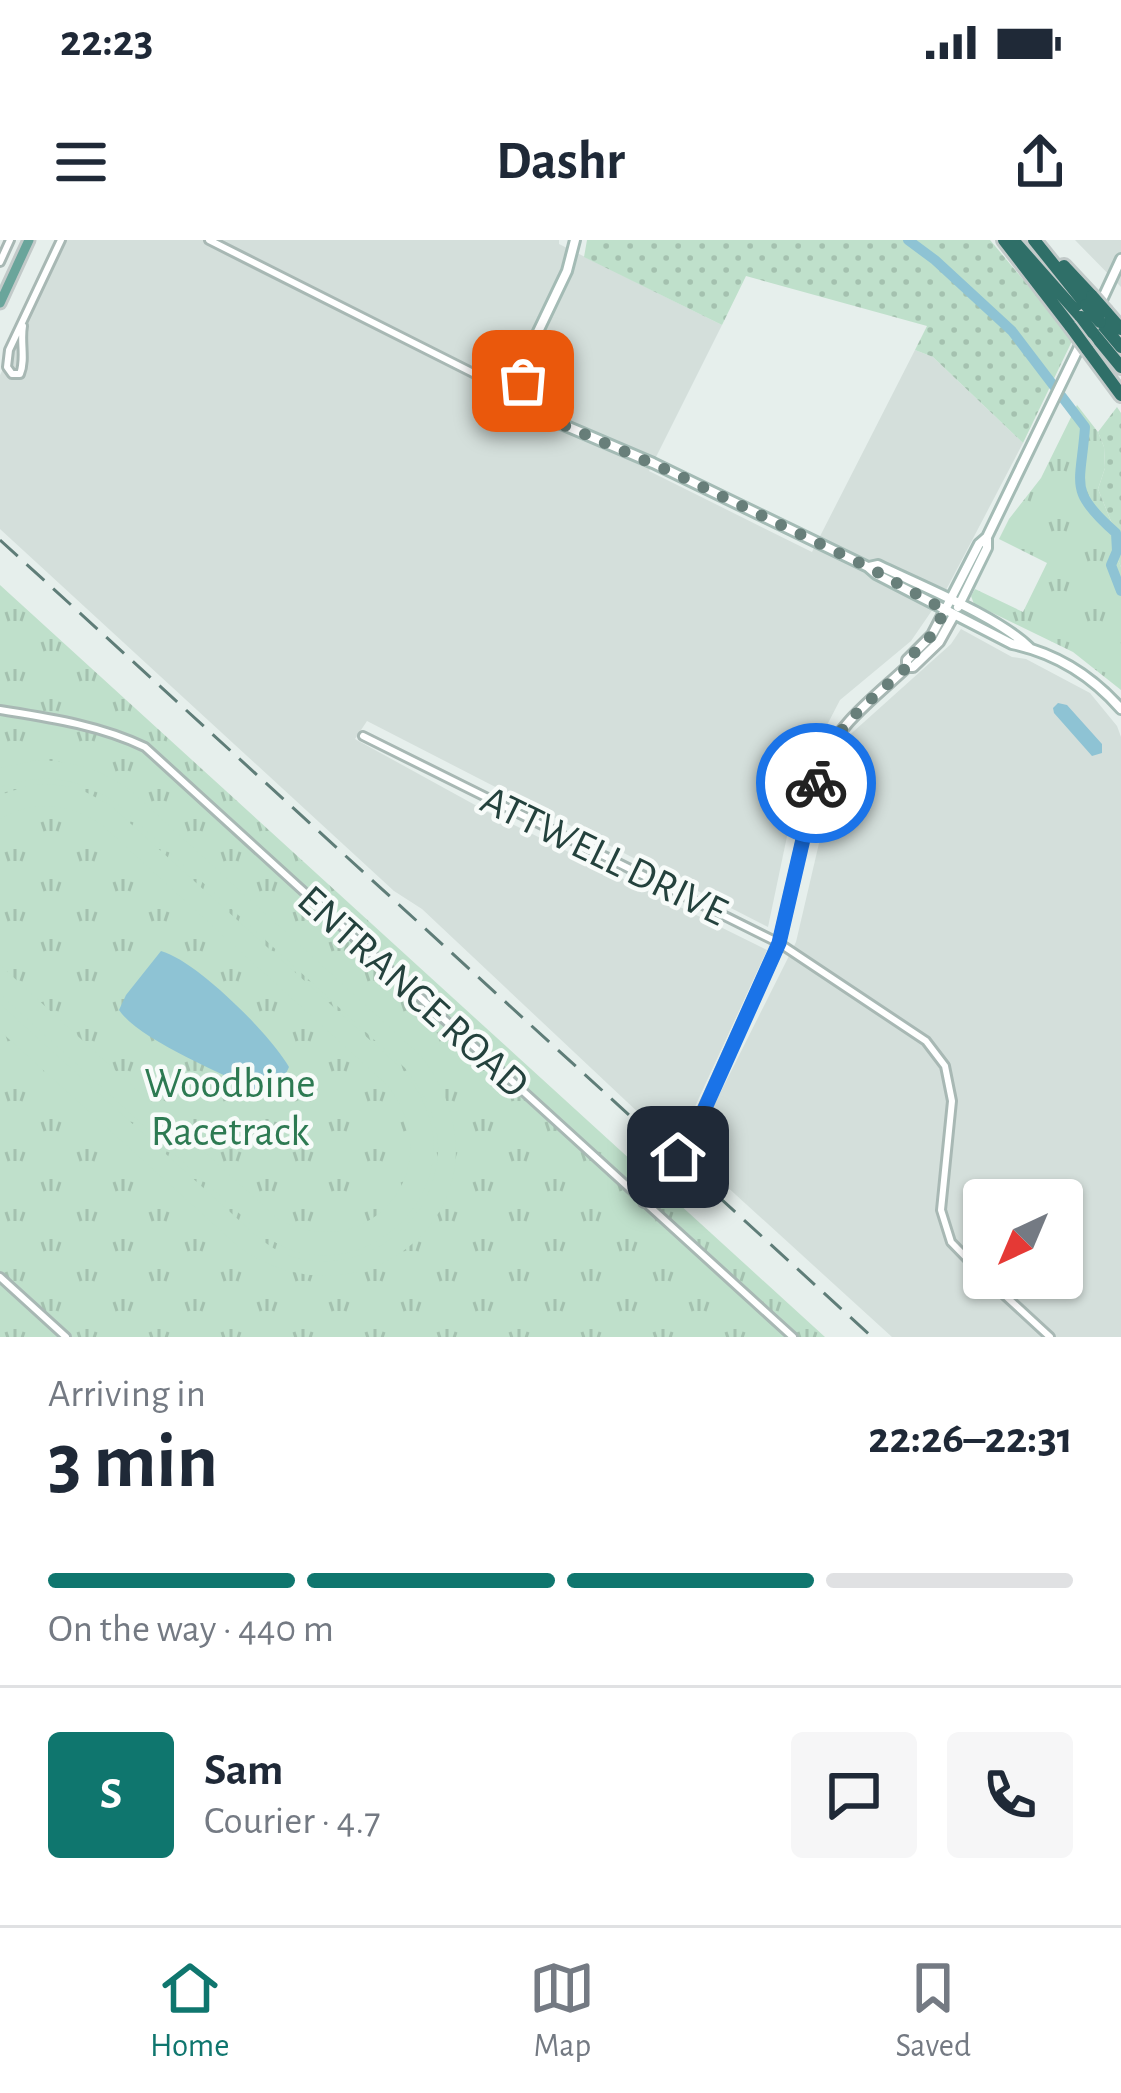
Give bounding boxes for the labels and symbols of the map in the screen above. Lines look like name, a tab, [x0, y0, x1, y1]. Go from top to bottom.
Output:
pin	[472, 330, 574, 432]
courier	[756, 723, 876, 843]
street label: ATTWELL DRIVE	[475, 778, 733, 934]
street label: ENTRANCE ROAD	[290, 878, 536, 1106]
park label: Woodbine Racetrack	[144, 1063, 316, 1153]
pin	[627, 1106, 729, 1208]
north arrow	[963, 1179, 1083, 1299]

